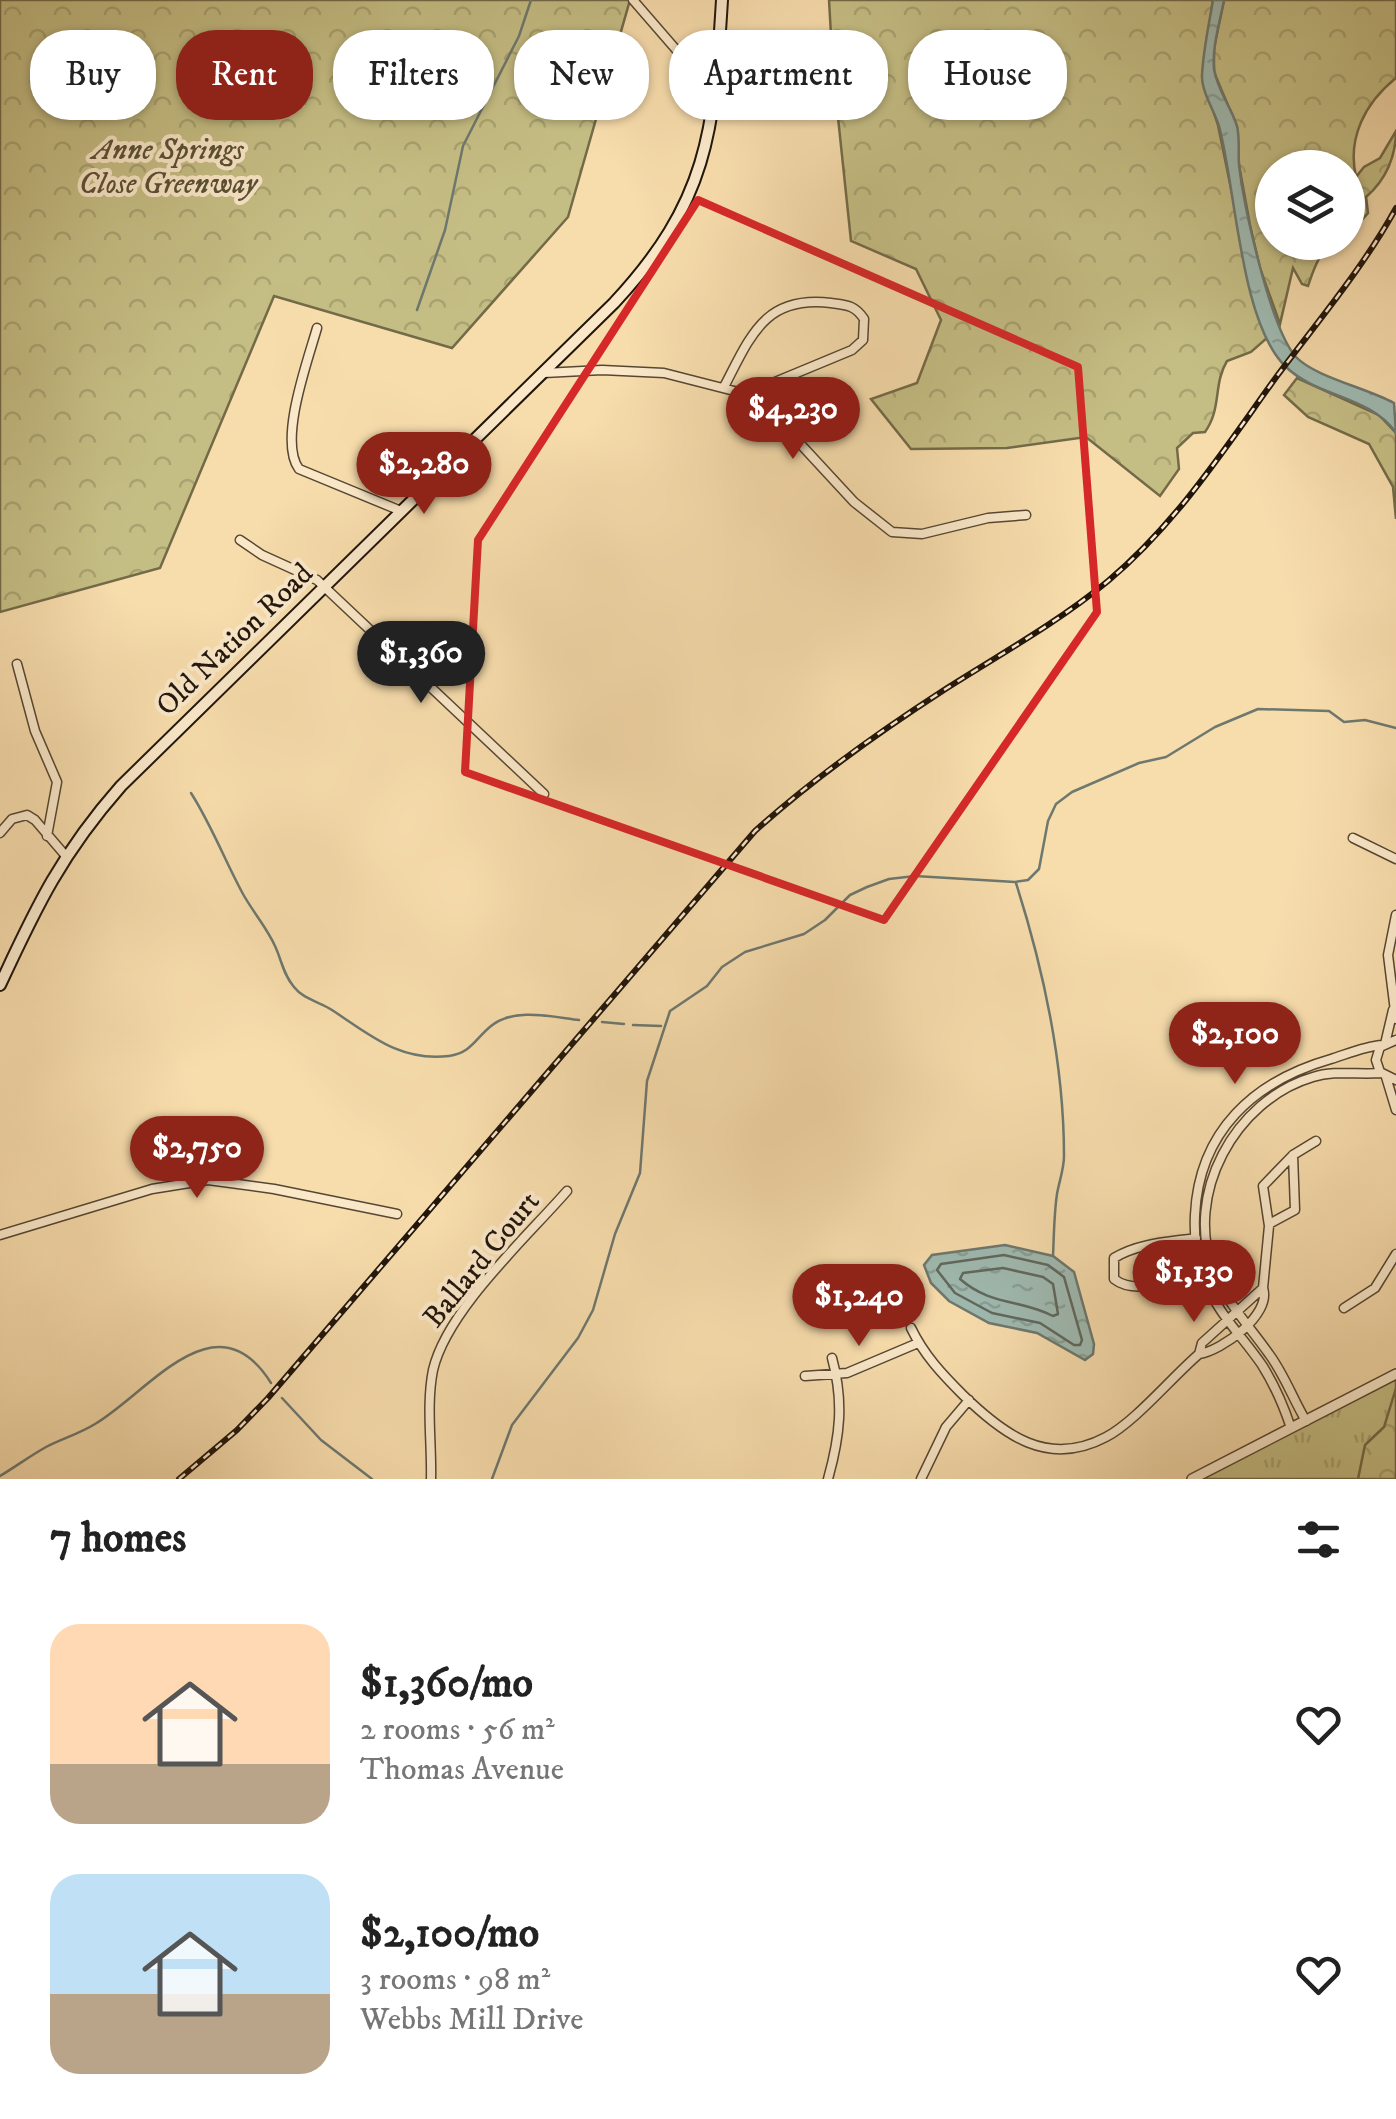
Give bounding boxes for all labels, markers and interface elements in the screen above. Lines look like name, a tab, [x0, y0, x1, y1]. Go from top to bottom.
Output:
chip: Buy	[30, 30, 156, 120]
chip: Rent	[176, 30, 313, 120]
chip: Filters	[333, 30, 494, 120]
chip: New	[514, 30, 649, 120]
chip: Apartment	[669, 30, 888, 120]
chip: House	[908, 30, 1067, 120]
park label: Anne Springs Close Greenway	[79, 132, 259, 203]
map controls	[1255, 150, 1365, 260]
button: layers	[1255, 150, 1365, 260]
pin: $4,230	[712, 377, 874, 462]
text: $4,230	[748, 389, 838, 429]
pin: $2,280	[343, 432, 505, 517]
text: $2,280	[378, 444, 470, 484]
street label: Old Nation Road	[149, 556, 321, 724]
pin: $1,360	[340, 621, 502, 706]
text: $1,360	[379, 633, 463, 673]
pin: $2,100	[1154, 1002, 1316, 1087]
text: $2,100	[1191, 1014, 1279, 1054]
pin: $2,750	[116, 1116, 278, 1201]
text: $2,750	[152, 1128, 242, 1168]
street label: Ballard Court	[416, 1184, 548, 1336]
pin: $1,130	[1113, 1240, 1275, 1325]
text: $1,130	[1155, 1252, 1233, 1292]
pin: $1,240	[778, 1264, 940, 1349]
text: $1,240	[814, 1276, 904, 1316]
icon: filters	[1291, 1512, 1346, 1567]
text: 7 homes	[50, 1513, 186, 1565]
text: $1,360/mo	[360, 1658, 533, 1710]
icon: home	[130, 1664, 250, 1784]
icon: heart	[1291, 1697, 1346, 1752]
text: 2 rooms · 56 m²	[360, 1710, 555, 1750]
text: Thomas Avenue	[360, 1750, 564, 1790]
text: $2,100/mo	[360, 1908, 539, 1960]
icon: home	[130, 1914, 250, 2034]
icon: heart	[1291, 1947, 1346, 2002]
text: 3 rooms · 98 m²	[360, 1960, 550, 2000]
text: Webbs Mill Drive	[360, 2000, 583, 2040]

